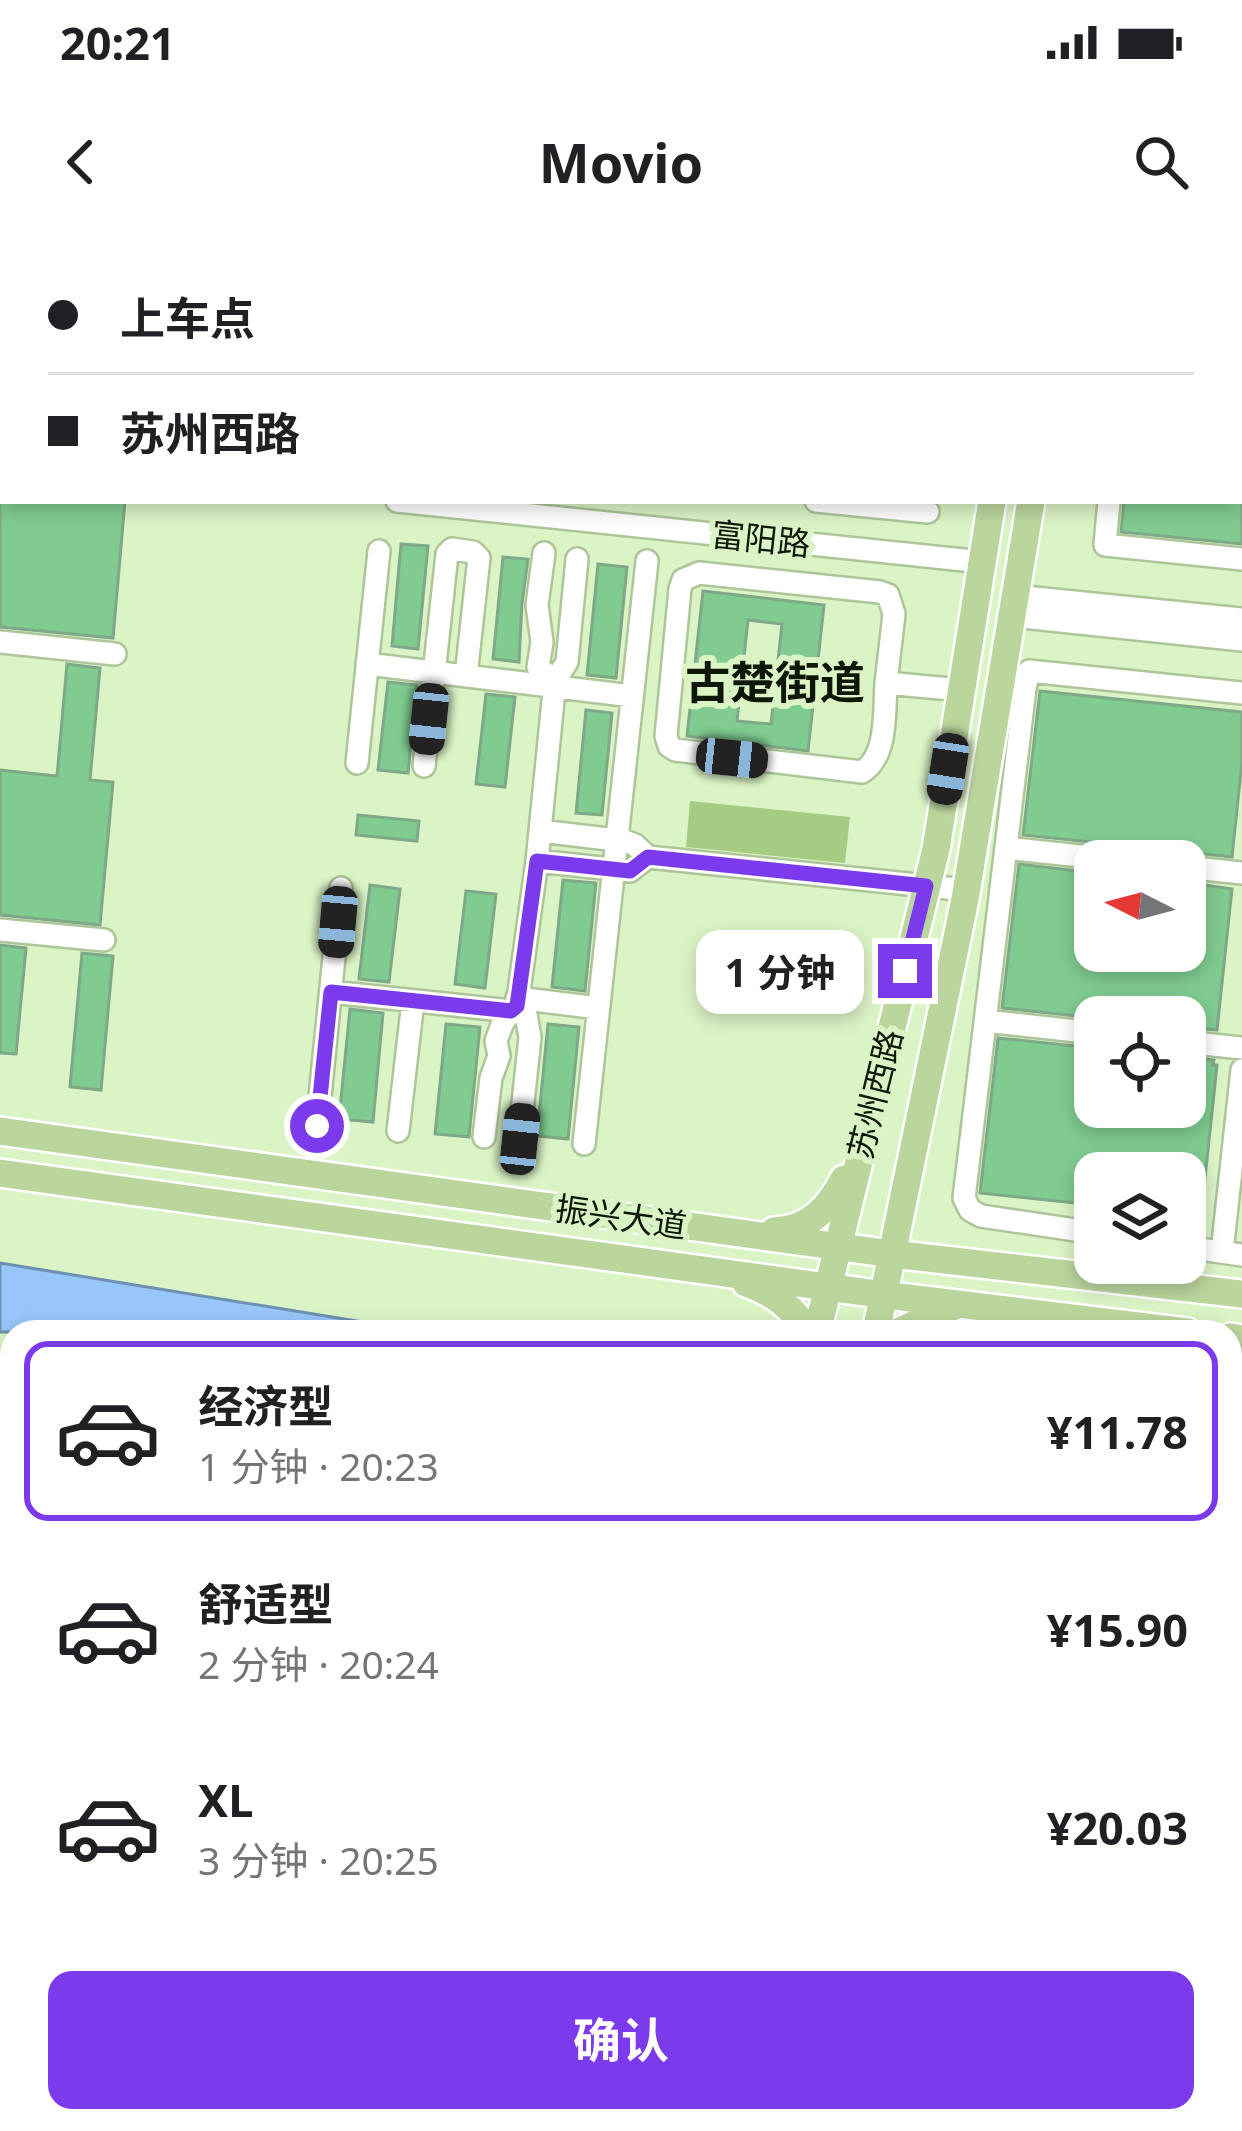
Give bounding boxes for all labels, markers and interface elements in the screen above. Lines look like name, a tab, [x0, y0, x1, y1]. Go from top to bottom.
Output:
text: 20:21	[60, 12, 176, 73]
text: Movio	[539, 125, 703, 199]
icon: back	[48, 129, 114, 195]
icon: search	[1128, 129, 1194, 195]
text: 上车点	[120, 287, 255, 348]
text: 苏州西路	[120, 402, 300, 463]
street label: 富阳路	[709, 511, 813, 566]
district label: 古楚街道	[685, 651, 865, 712]
car	[407, 681, 451, 757]
car	[925, 731, 971, 807]
car	[694, 736, 770, 780]
north arrow	[1074, 840, 1206, 972]
map controls	[1074, 840, 1206, 1284]
car	[317, 885, 359, 959]
callout: 1 分钟	[695, 929, 863, 1013]
route end	[878, 944, 932, 998]
text: 1 分钟	[725, 945, 835, 998]
button: locate	[1074, 996, 1206, 1128]
street label: 苏州西路	[837, 1024, 912, 1163]
route start	[290, 1099, 344, 1153]
car	[498, 1101, 542, 1177]
button: layers	[1074, 1152, 1206, 1284]
street label: 振兴大道	[553, 1185, 690, 1248]
text: 经济型	[198, 1375, 333, 1436]
icon: car	[54, 1377, 162, 1485]
text: ¥11.78	[1047, 1401, 1188, 1462]
text: 1 分钟 · 20:23	[198, 1439, 439, 1492]
text: 舒适型	[198, 1573, 333, 1634]
icon: car	[54, 1575, 162, 1683]
text: ¥15.90	[1047, 1599, 1188, 1660]
text: 2 分钟 · 20:24	[198, 1637, 439, 1690]
text: XL	[198, 1769, 253, 1830]
icon: car	[54, 1773, 162, 1881]
text: ¥20.03	[1047, 1797, 1188, 1858]
text: 3 分钟 · 20:25	[198, 1833, 439, 1886]
button: 确认	[48, 1971, 1194, 2109]

